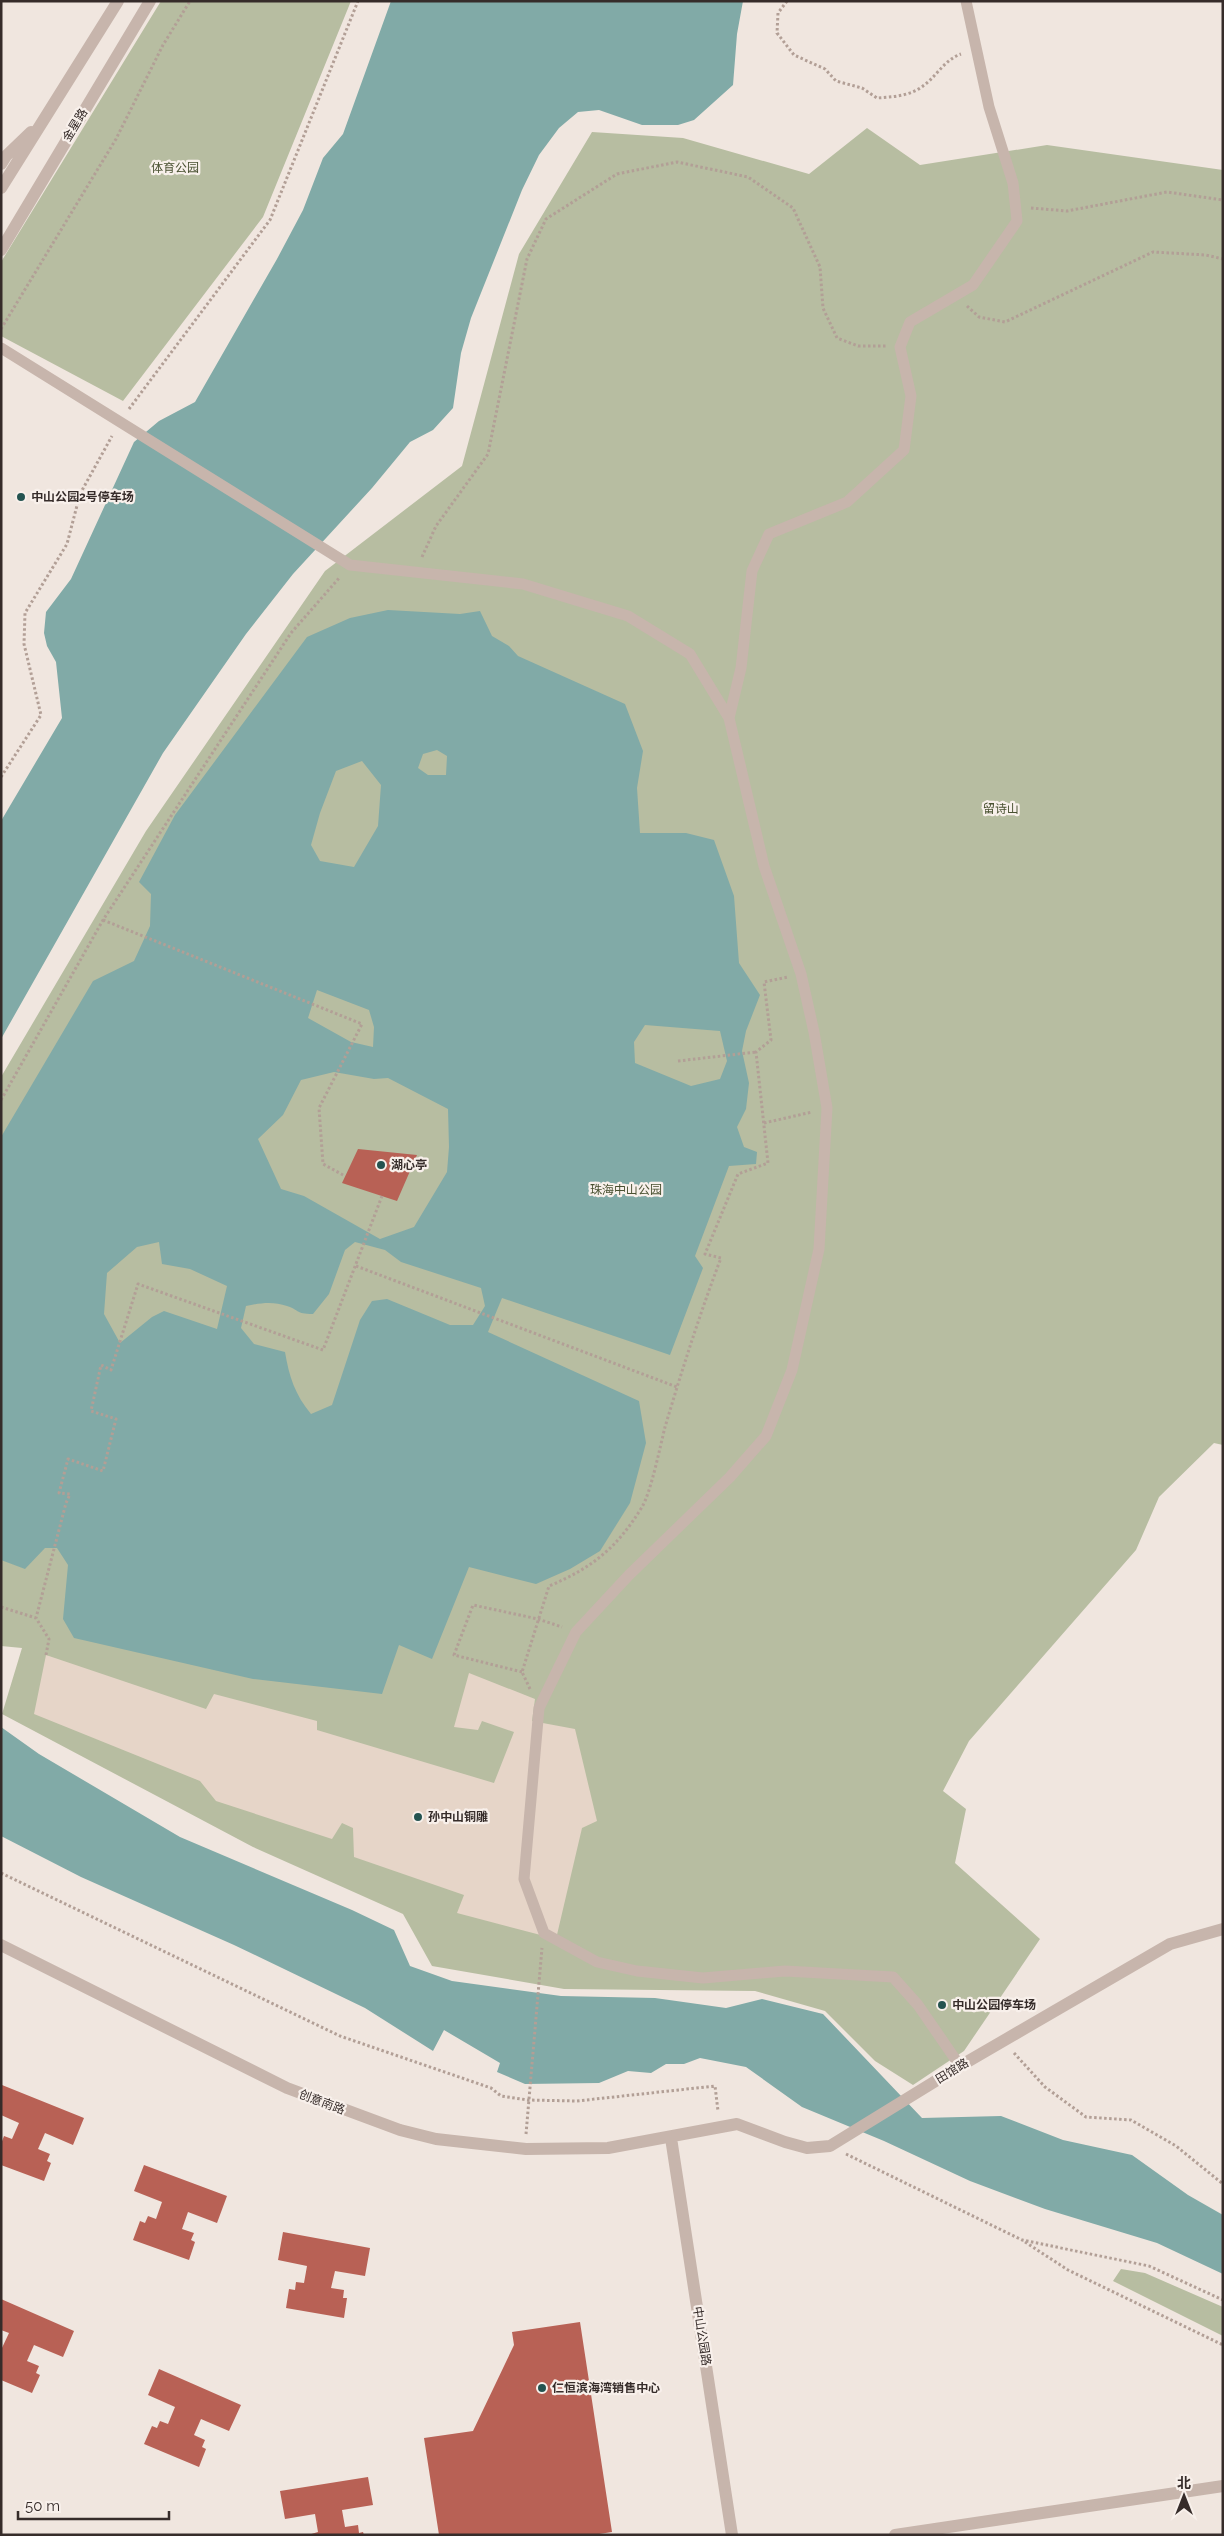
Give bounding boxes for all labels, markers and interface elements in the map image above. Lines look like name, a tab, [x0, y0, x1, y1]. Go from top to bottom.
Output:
street label: 金星路	[60, 106, 90, 144]
park label: 体育公园	[151, 161, 199, 175]
place label: 中山公园2号停车场	[31, 490, 134, 504]
marker: 中山公园2号停车场	[15, 491, 27, 503]
park label: 留诗山	[983, 802, 1019, 816]
place label: 湖心亭	[391, 1158, 427, 1172]
marker: 湖心亭	[375, 1159, 387, 1171]
park label: 珠海中山公园	[590, 1183, 662, 1197]
place label: 孙中山铜雕	[428, 1810, 488, 1824]
marker: 孙中山铜雕	[412, 1811, 424, 1823]
place label: 中山公园停车场	[952, 1998, 1036, 2012]
marker: 中山公园停车场	[936, 1999, 948, 2011]
street label: 田馆路	[933, 2056, 971, 2086]
street label: 创意南路	[297, 2087, 347, 2117]
street label: 中山公园路	[690, 2305, 714, 2367]
place label: 仁恒滨海湾销售中心	[552, 2381, 660, 2395]
marker: 仁恒滨海湾销售中心	[536, 2382, 548, 2394]
north arrow	[1159, 2471, 1209, 2521]
text: 北	[1177, 2475, 1191, 2491]
scale bar	[18, 2488, 169, 2520]
text: 50 m	[25, 2497, 60, 2515]

